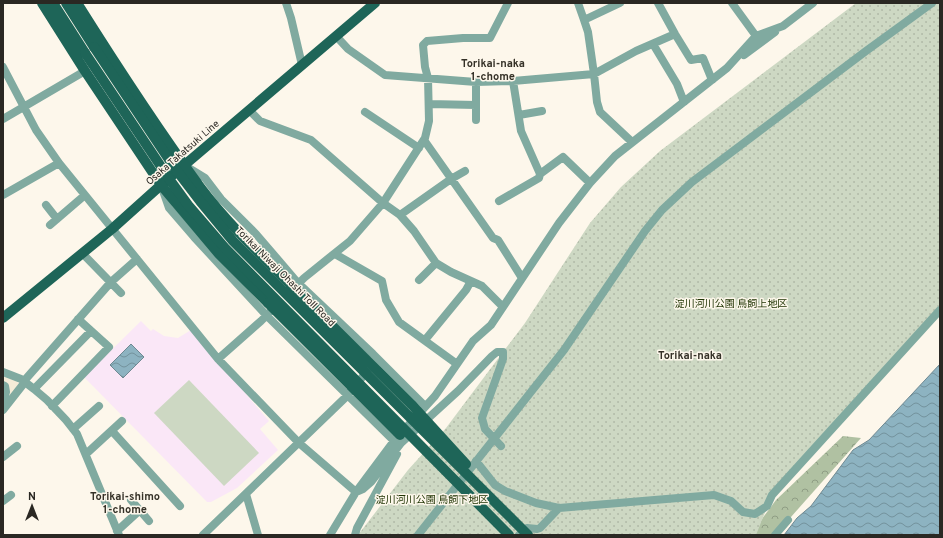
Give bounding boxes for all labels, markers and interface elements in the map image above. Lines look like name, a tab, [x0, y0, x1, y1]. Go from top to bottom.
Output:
district label: Torikai-naka 1-chome	[461, 57, 525, 84]
street label: Osaka Takatsuki Line	[144, 118, 222, 189]
street label: Torikai Niwaji Ohashi Toll Road	[232, 224, 338, 330]
park label: 淀川河川公園 鳥飼上地区	[675, 298, 787, 311]
district label: Torikai-naka	[658, 349, 722, 363]
north arrow	[12, 486, 52, 526]
text: N	[28, 490, 36, 504]
district label: Torikai-shimo 1-chome	[90, 490, 160, 517]
park label: 淀川河川公園 鳥飼下地区	[376, 494, 488, 507]

